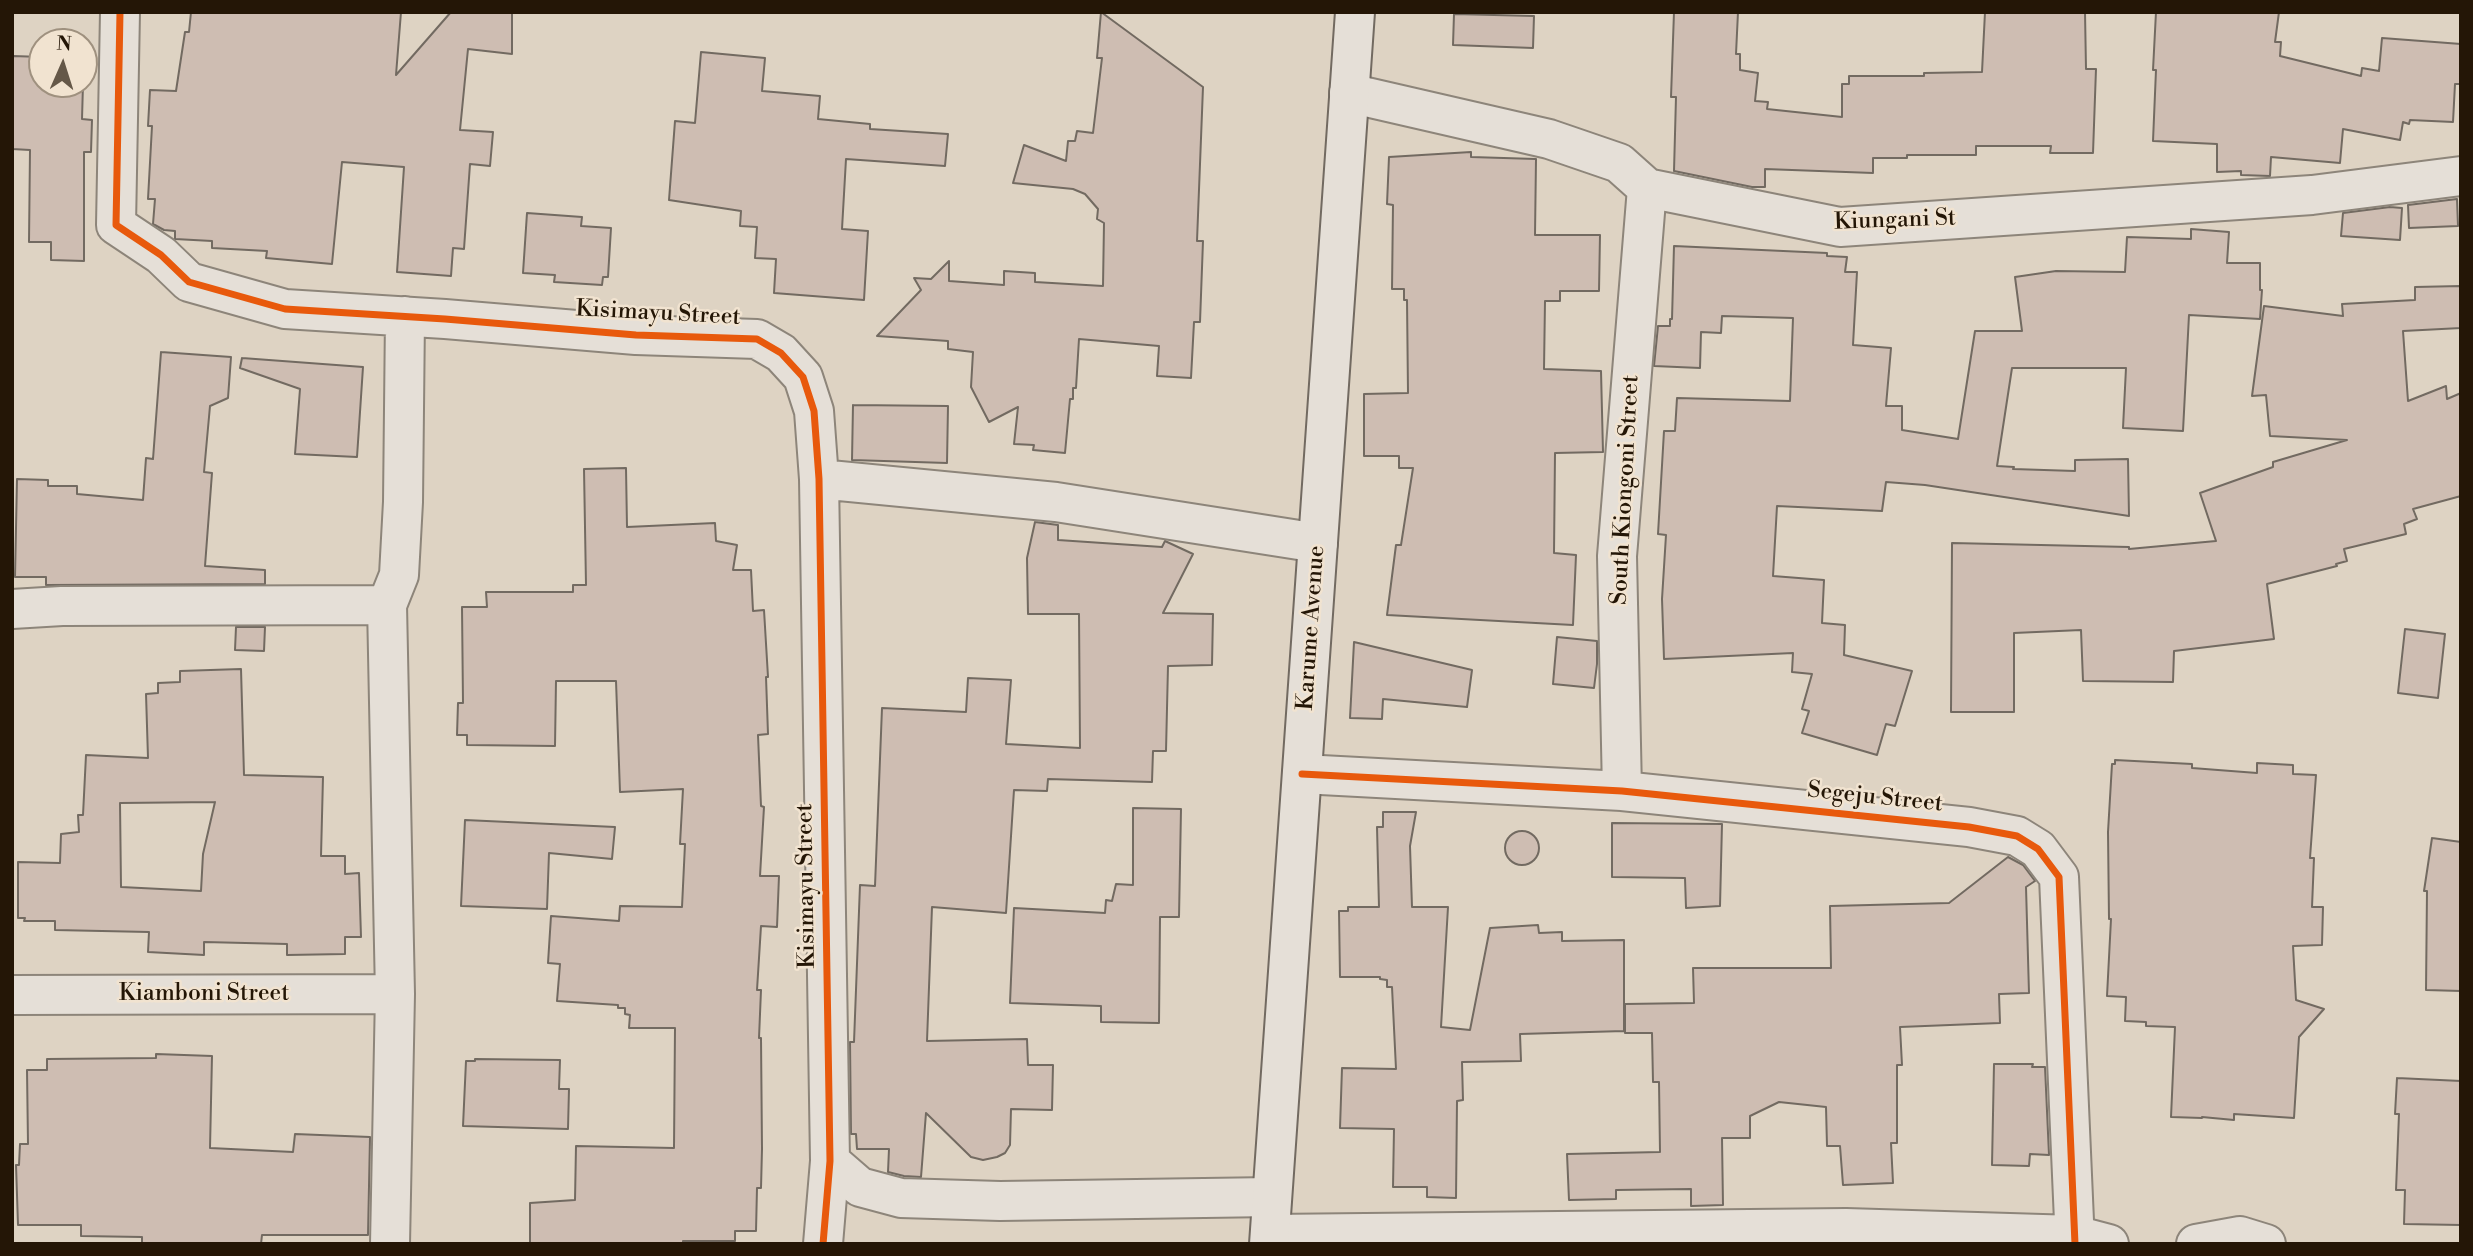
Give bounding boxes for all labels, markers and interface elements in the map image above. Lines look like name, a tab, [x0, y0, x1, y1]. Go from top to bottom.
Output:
north arrow	[28, 28, 98, 98]
text: N	[56, 32, 72, 56]
street label: Kiungani St	[1834, 205, 1956, 237]
street label: Kisimayu Street	[575, 296, 741, 332]
street label: South Kiongoni Street	[1606, 374, 1646, 606]
street label: Karume Avenue	[1292, 545, 1332, 711]
street label: Segeju Street	[1806, 777, 1944, 819]
street label: Kisimayu Street	[792, 803, 822, 969]
street label: Kiamboni Street	[119, 980, 289, 1008]

